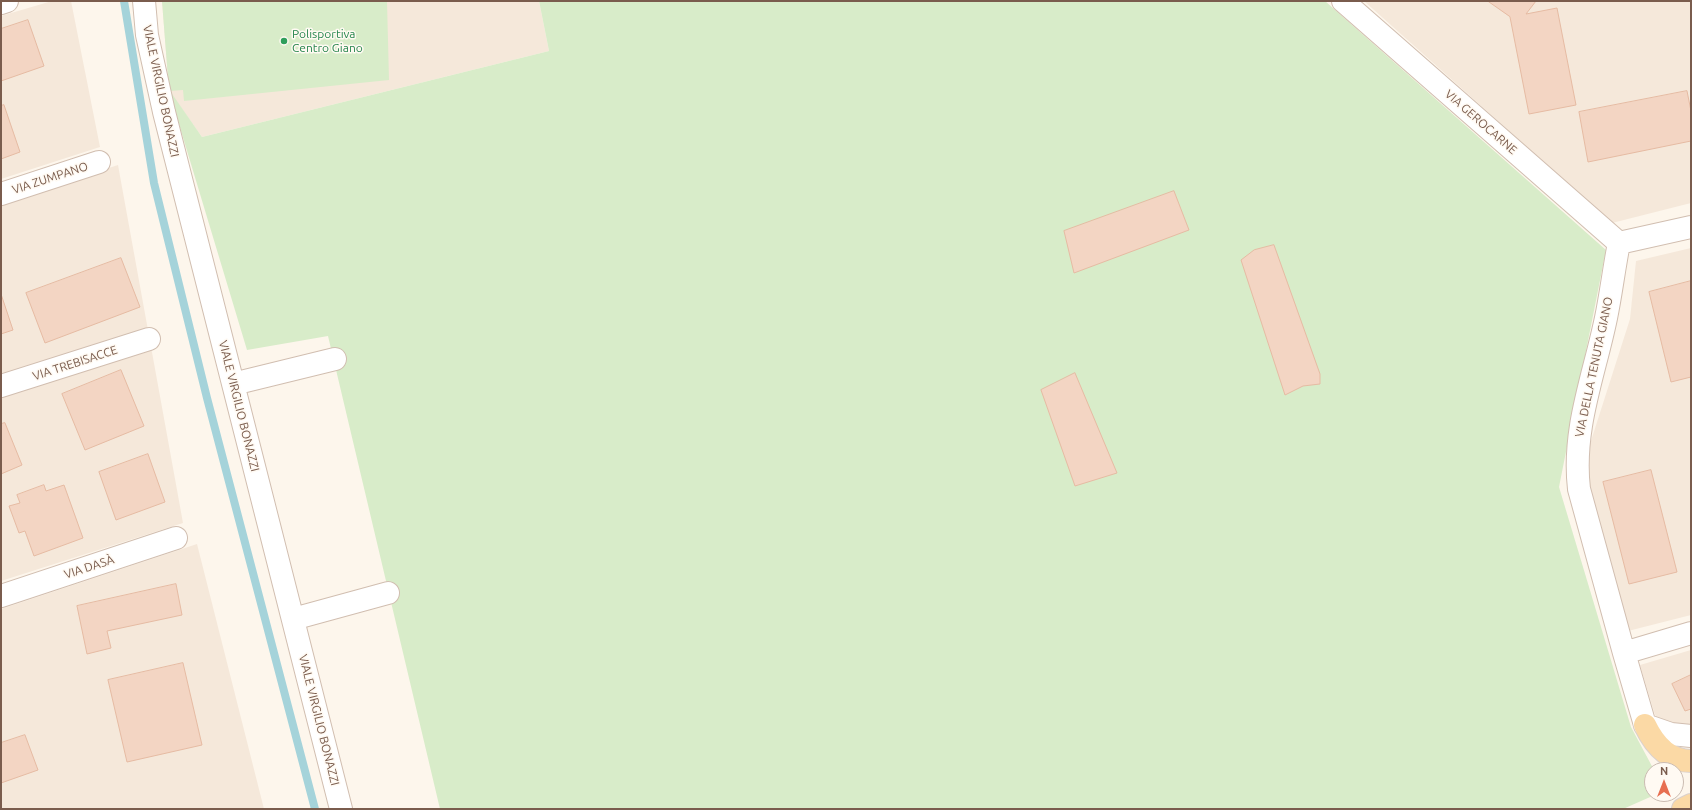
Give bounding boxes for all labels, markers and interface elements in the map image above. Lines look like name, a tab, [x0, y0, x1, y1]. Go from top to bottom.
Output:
street label: VIALE VIRGILIO BONAZZI	[140, 24, 182, 158]
place label: Polisportiva Centro Giano	[292, 27, 363, 55]
marker: Polisportiva Centro Giano	[279, 36, 289, 46]
street label: VIA GEROCARNE	[1442, 87, 1520, 157]
street label: VIA ZUMPANO	[10, 159, 90, 197]
street label: VIA DELLA TENUTA GIANO	[1572, 296, 1616, 438]
street label: VIALE VIRGILIO BONAZZI	[216, 339, 262, 473]
street label: VIA TREBISACCE	[31, 343, 119, 383]
street label: VIA DASÀ	[62, 552, 116, 582]
street label: VIALE VIRGILIO BONAZZI	[296, 653, 342, 787]
north arrow	[1644, 762, 1684, 802]
text: N	[1660, 765, 1668, 777]

